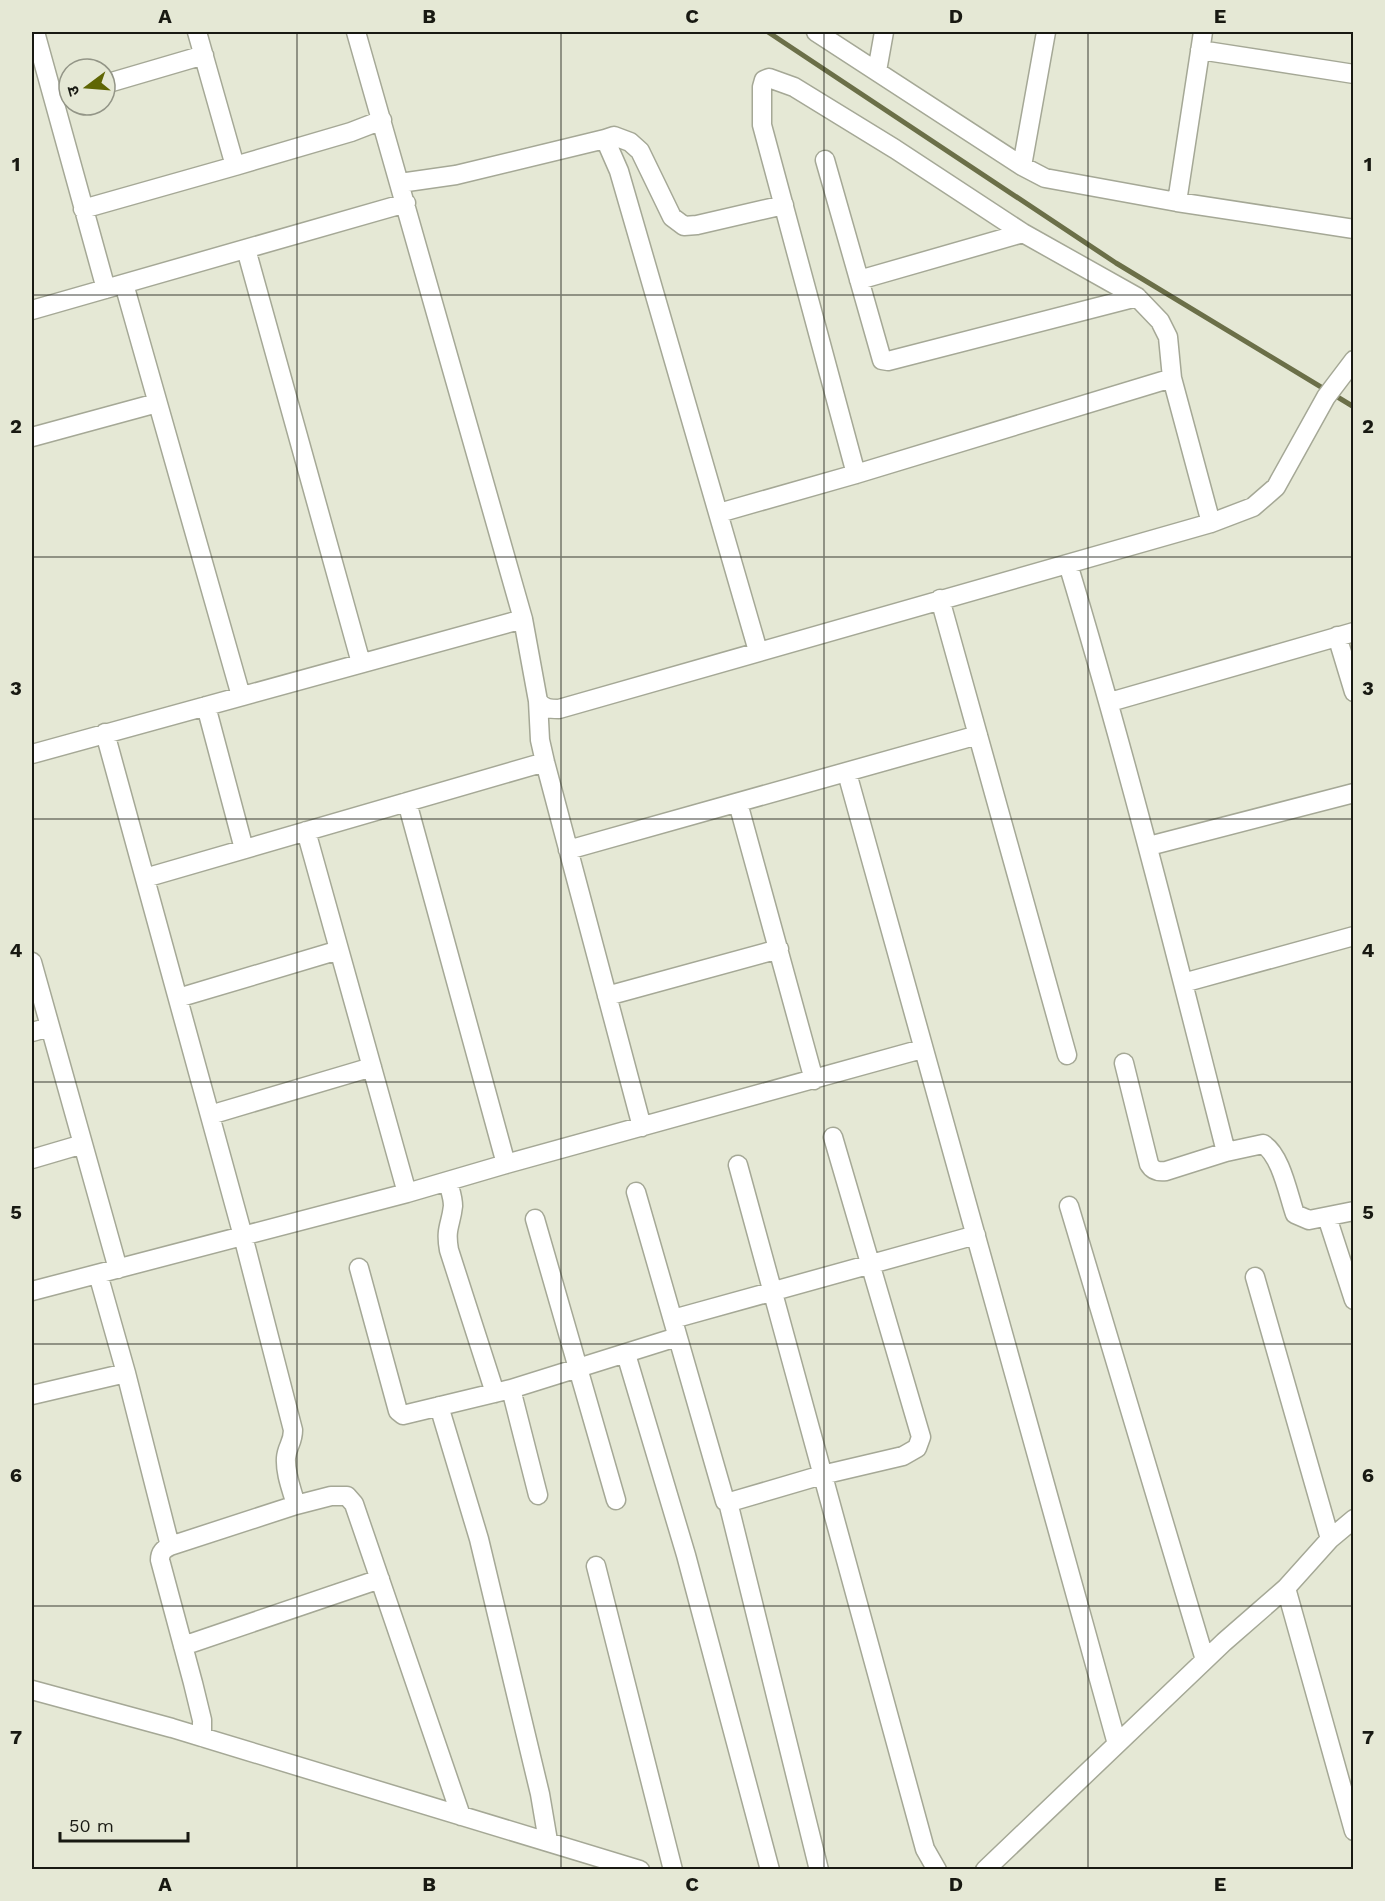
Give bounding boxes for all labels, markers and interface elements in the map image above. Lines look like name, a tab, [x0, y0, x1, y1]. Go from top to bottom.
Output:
text: A	[158, 4, 172, 28]
text: B	[422, 4, 436, 28]
text: C	[685, 4, 699, 28]
text: D	[949, 4, 963, 28]
text: E	[1214, 4, 1226, 28]
north arrow	[57, 57, 117, 117]
text: उ	[62, 83, 83, 98]
text: 1	[12, 152, 20, 176]
text: 1	[1364, 152, 1372, 176]
text: 2	[10, 414, 22, 438]
text: 2	[1362, 414, 1374, 438]
text: 3	[10, 676, 22, 700]
text: 3	[1362, 676, 1374, 700]
text: 4	[10, 938, 23, 962]
text: 4	[1362, 938, 1375, 962]
text: 5	[10, 1200, 22, 1224]
text: 5	[1362, 1200, 1374, 1224]
text: 6	[10, 1463, 22, 1487]
text: 6	[1362, 1463, 1374, 1487]
text: 7	[10, 1725, 22, 1749]
text: 7	[1362, 1725, 1374, 1749]
scale bar	[60, 1805, 188, 1843]
text: 50 m	[69, 1815, 114, 1836]
text: A	[158, 1872, 172, 1896]
text: B	[422, 1872, 436, 1896]
text: C	[685, 1872, 699, 1896]
text: D	[949, 1872, 963, 1896]
text: E	[1214, 1872, 1226, 1896]

